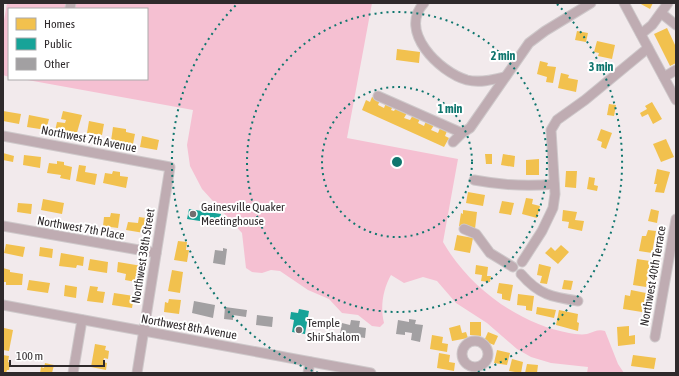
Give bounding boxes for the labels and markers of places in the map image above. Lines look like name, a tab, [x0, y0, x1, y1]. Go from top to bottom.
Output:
centre of rings	[390, 155, 404, 169]
place label: Gainesville Quaker Meetinghouse	[201, 200, 285, 228]
marker: Gainesville Quaker Meetinghouse	[188, 209, 198, 219]
place label: Temple Shir Shalom	[307, 316, 360, 344]
marker: Temple Shir Shalom	[294, 325, 304, 335]

